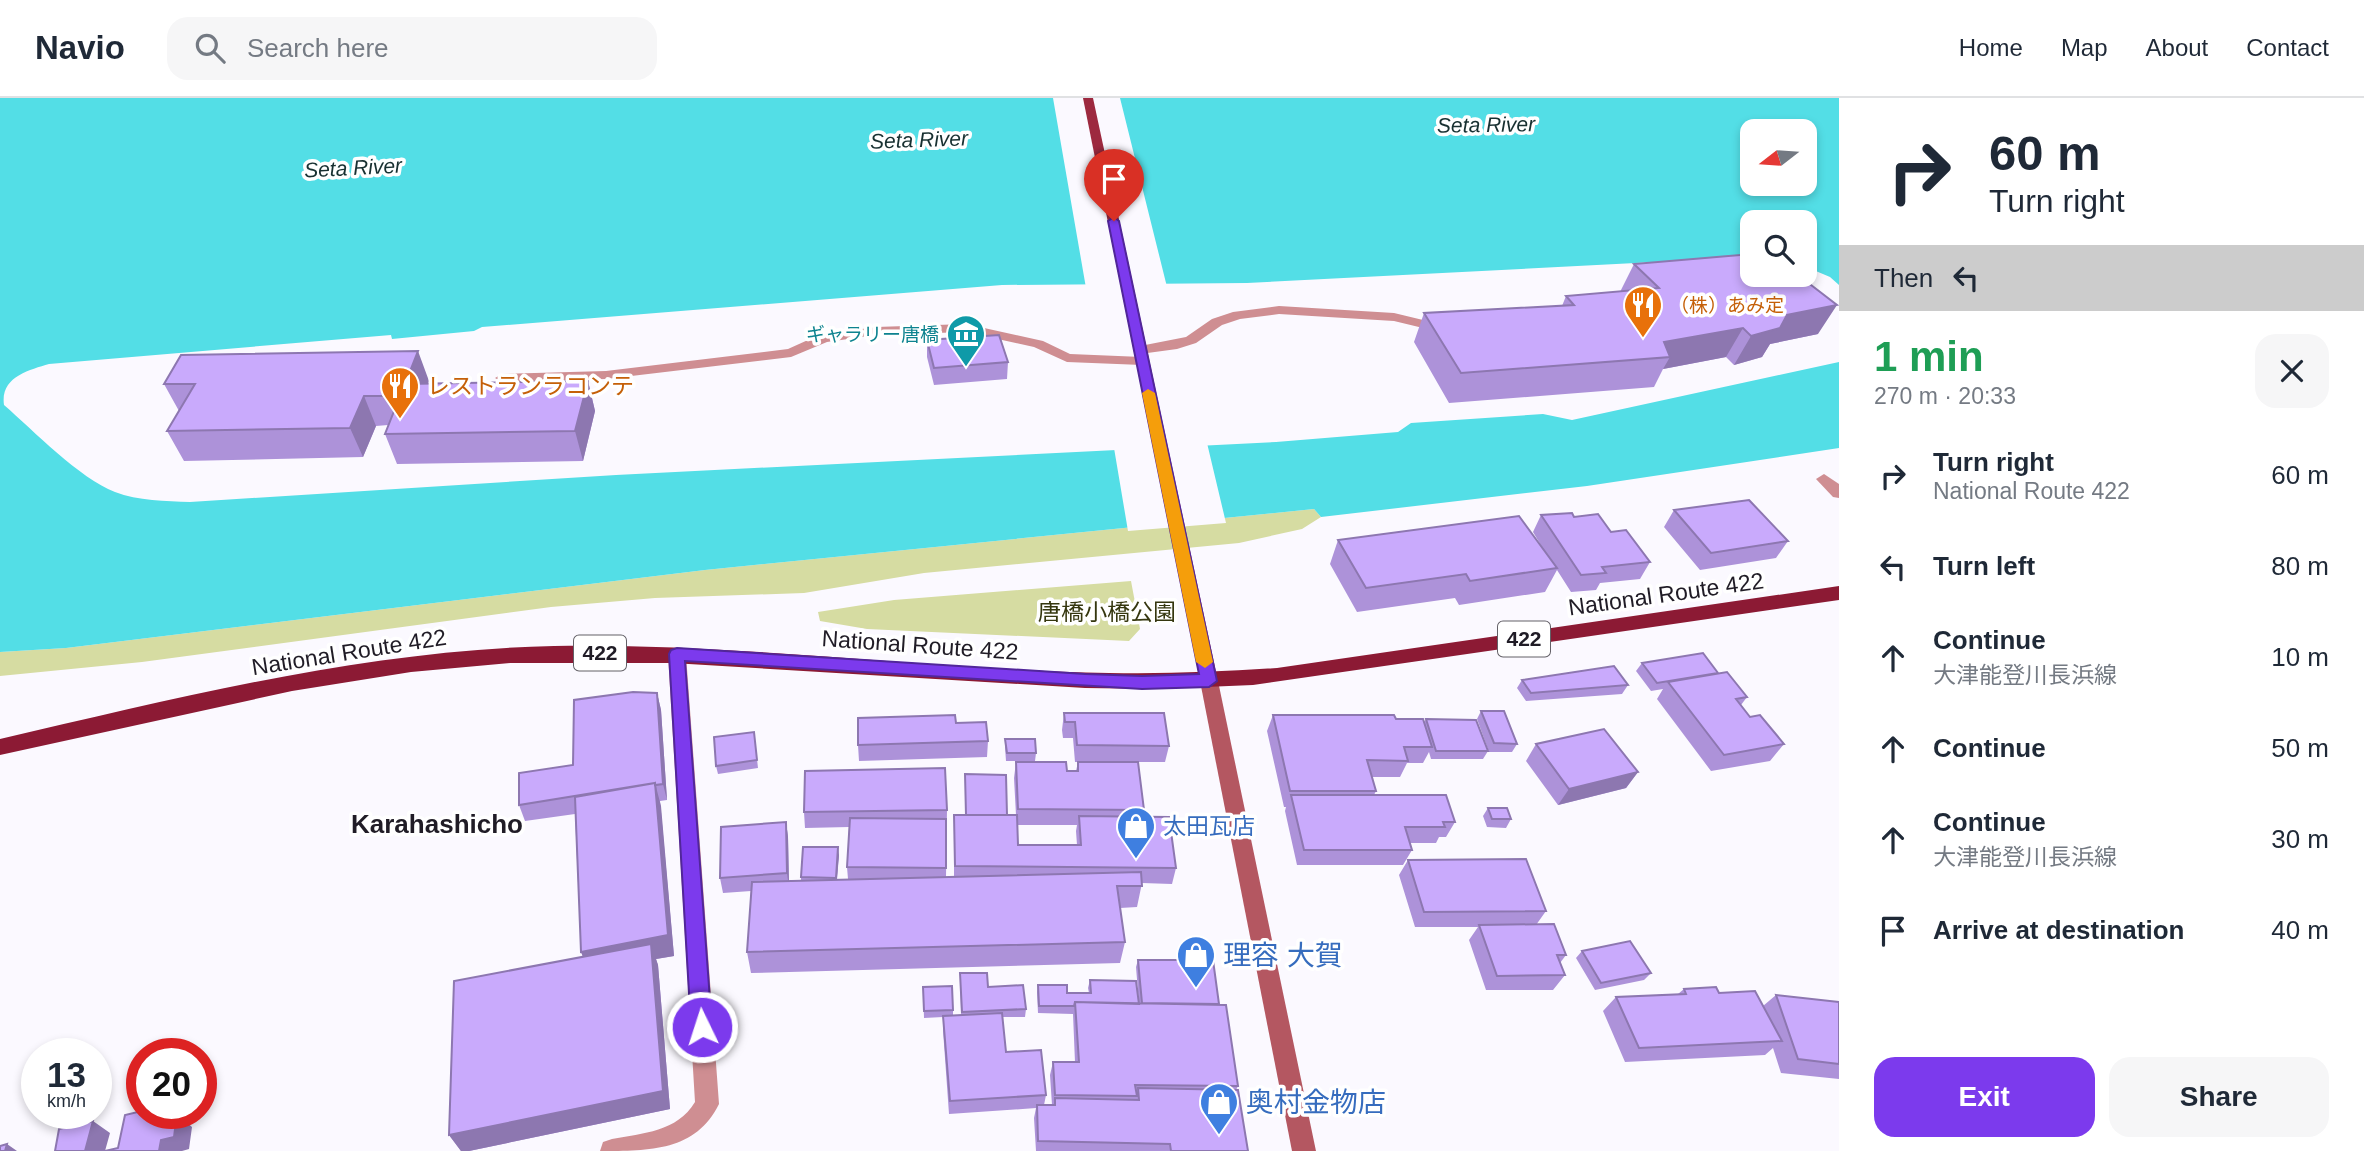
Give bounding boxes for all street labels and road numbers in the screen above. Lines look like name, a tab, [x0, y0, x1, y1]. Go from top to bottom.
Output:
street label: National Route 422	[1567, 567, 1765, 621]
road number: 422	[1498, 622, 1550, 656]
street label: National Route 422	[250, 624, 448, 680]
street label: National Route 422	[821, 625, 1019, 665]
road number: 422	[574, 636, 626, 670]

